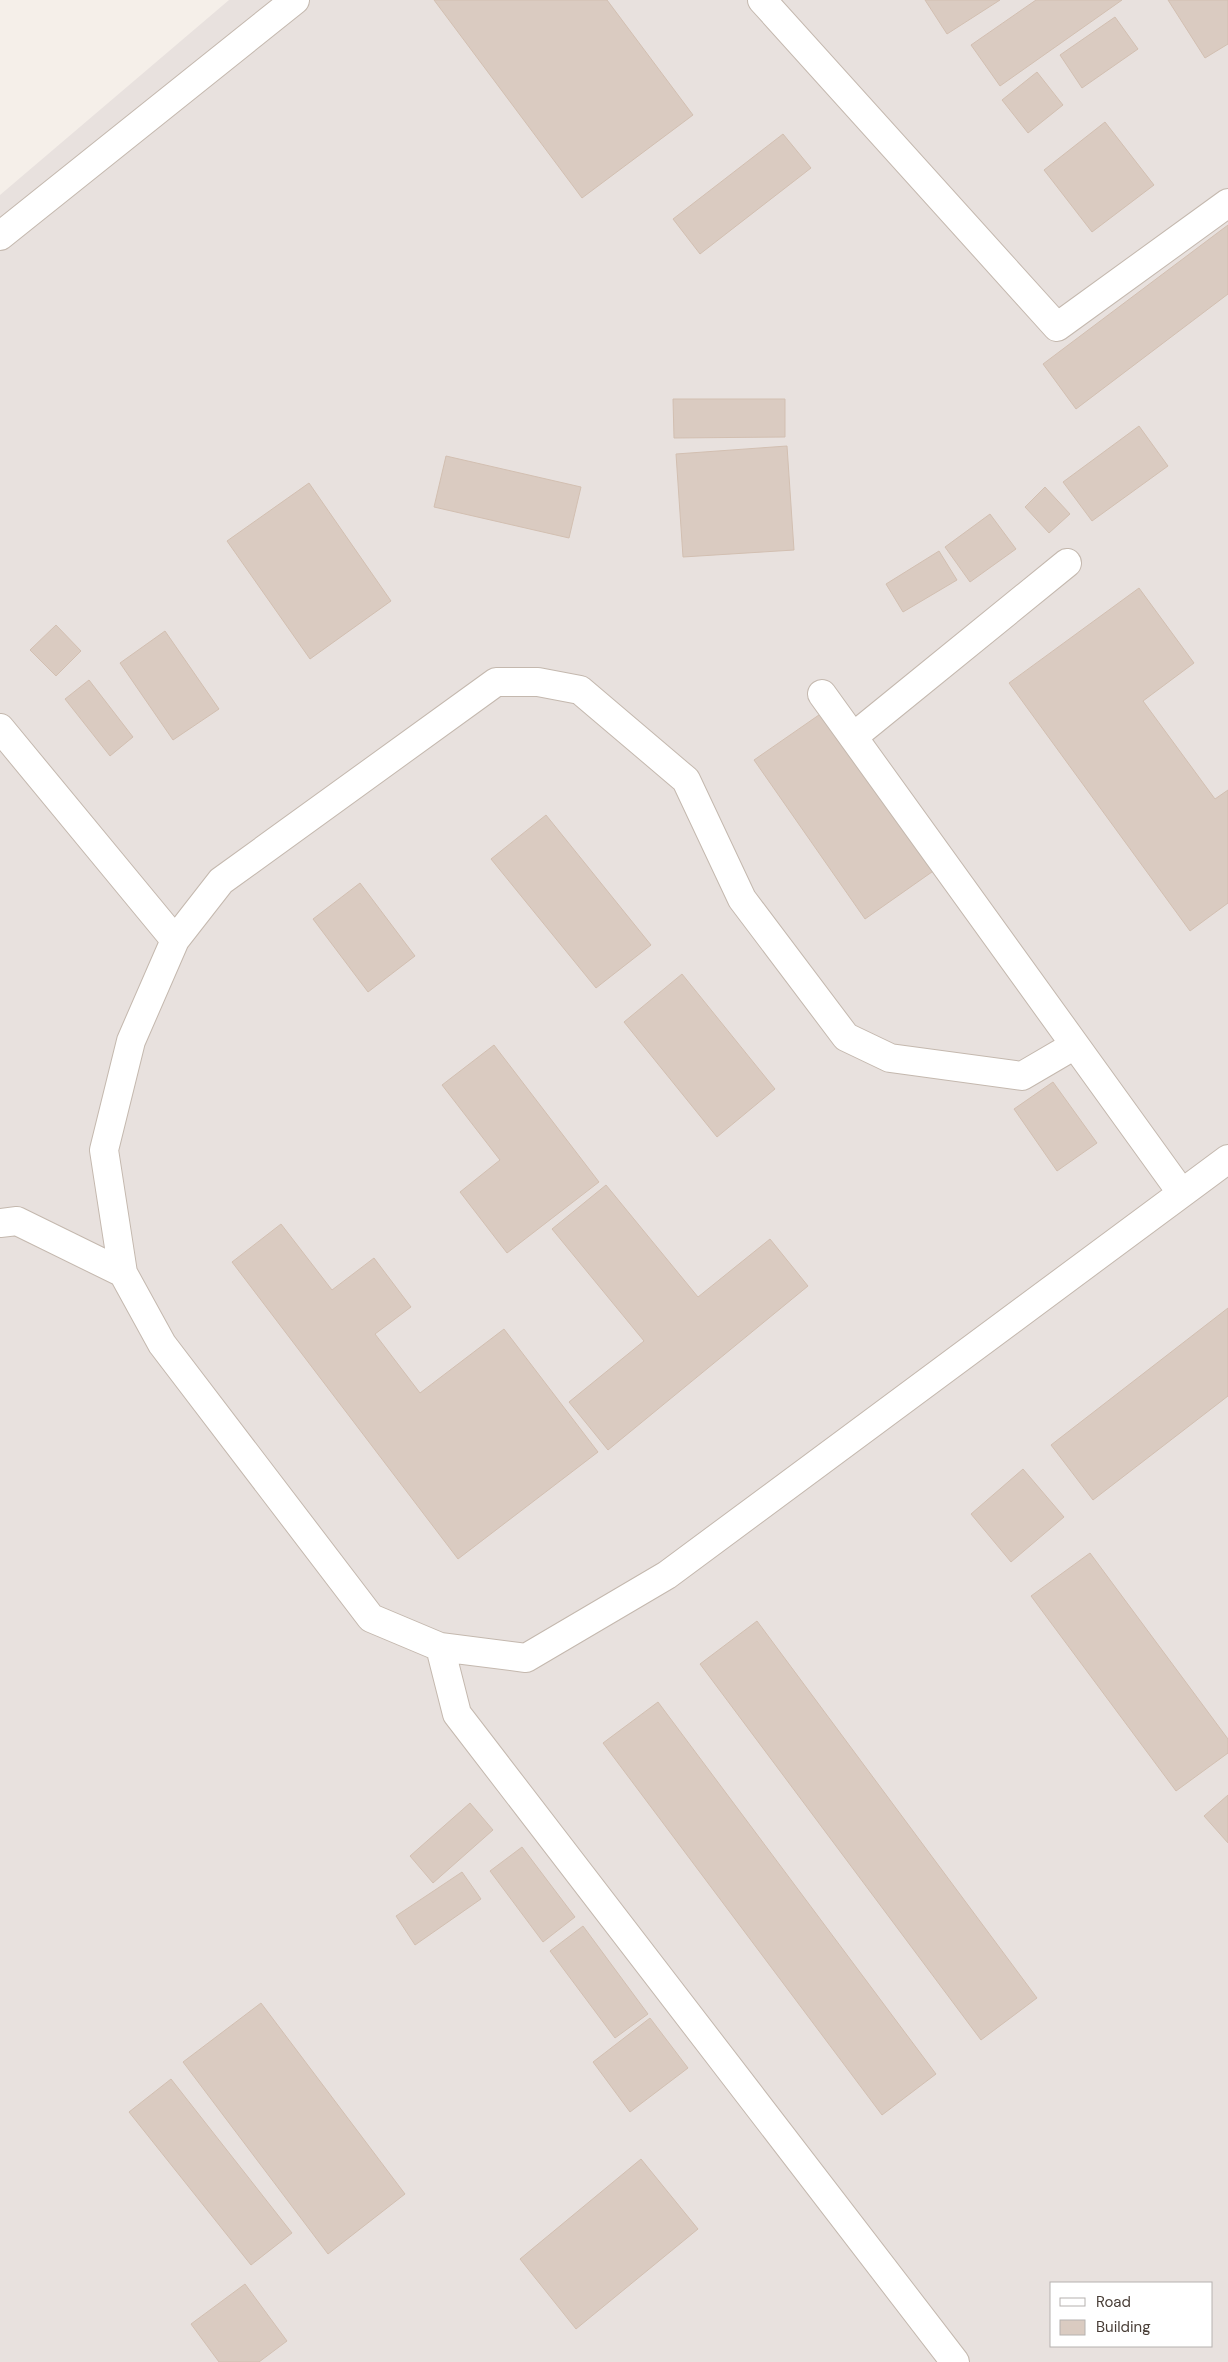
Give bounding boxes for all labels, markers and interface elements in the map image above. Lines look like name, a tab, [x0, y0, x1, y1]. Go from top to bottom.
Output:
legend	[1050, 2282, 1213, 2347]
text: Road	[1096, 2292, 1131, 2312]
text: Building	[1096, 2317, 1151, 2337]

